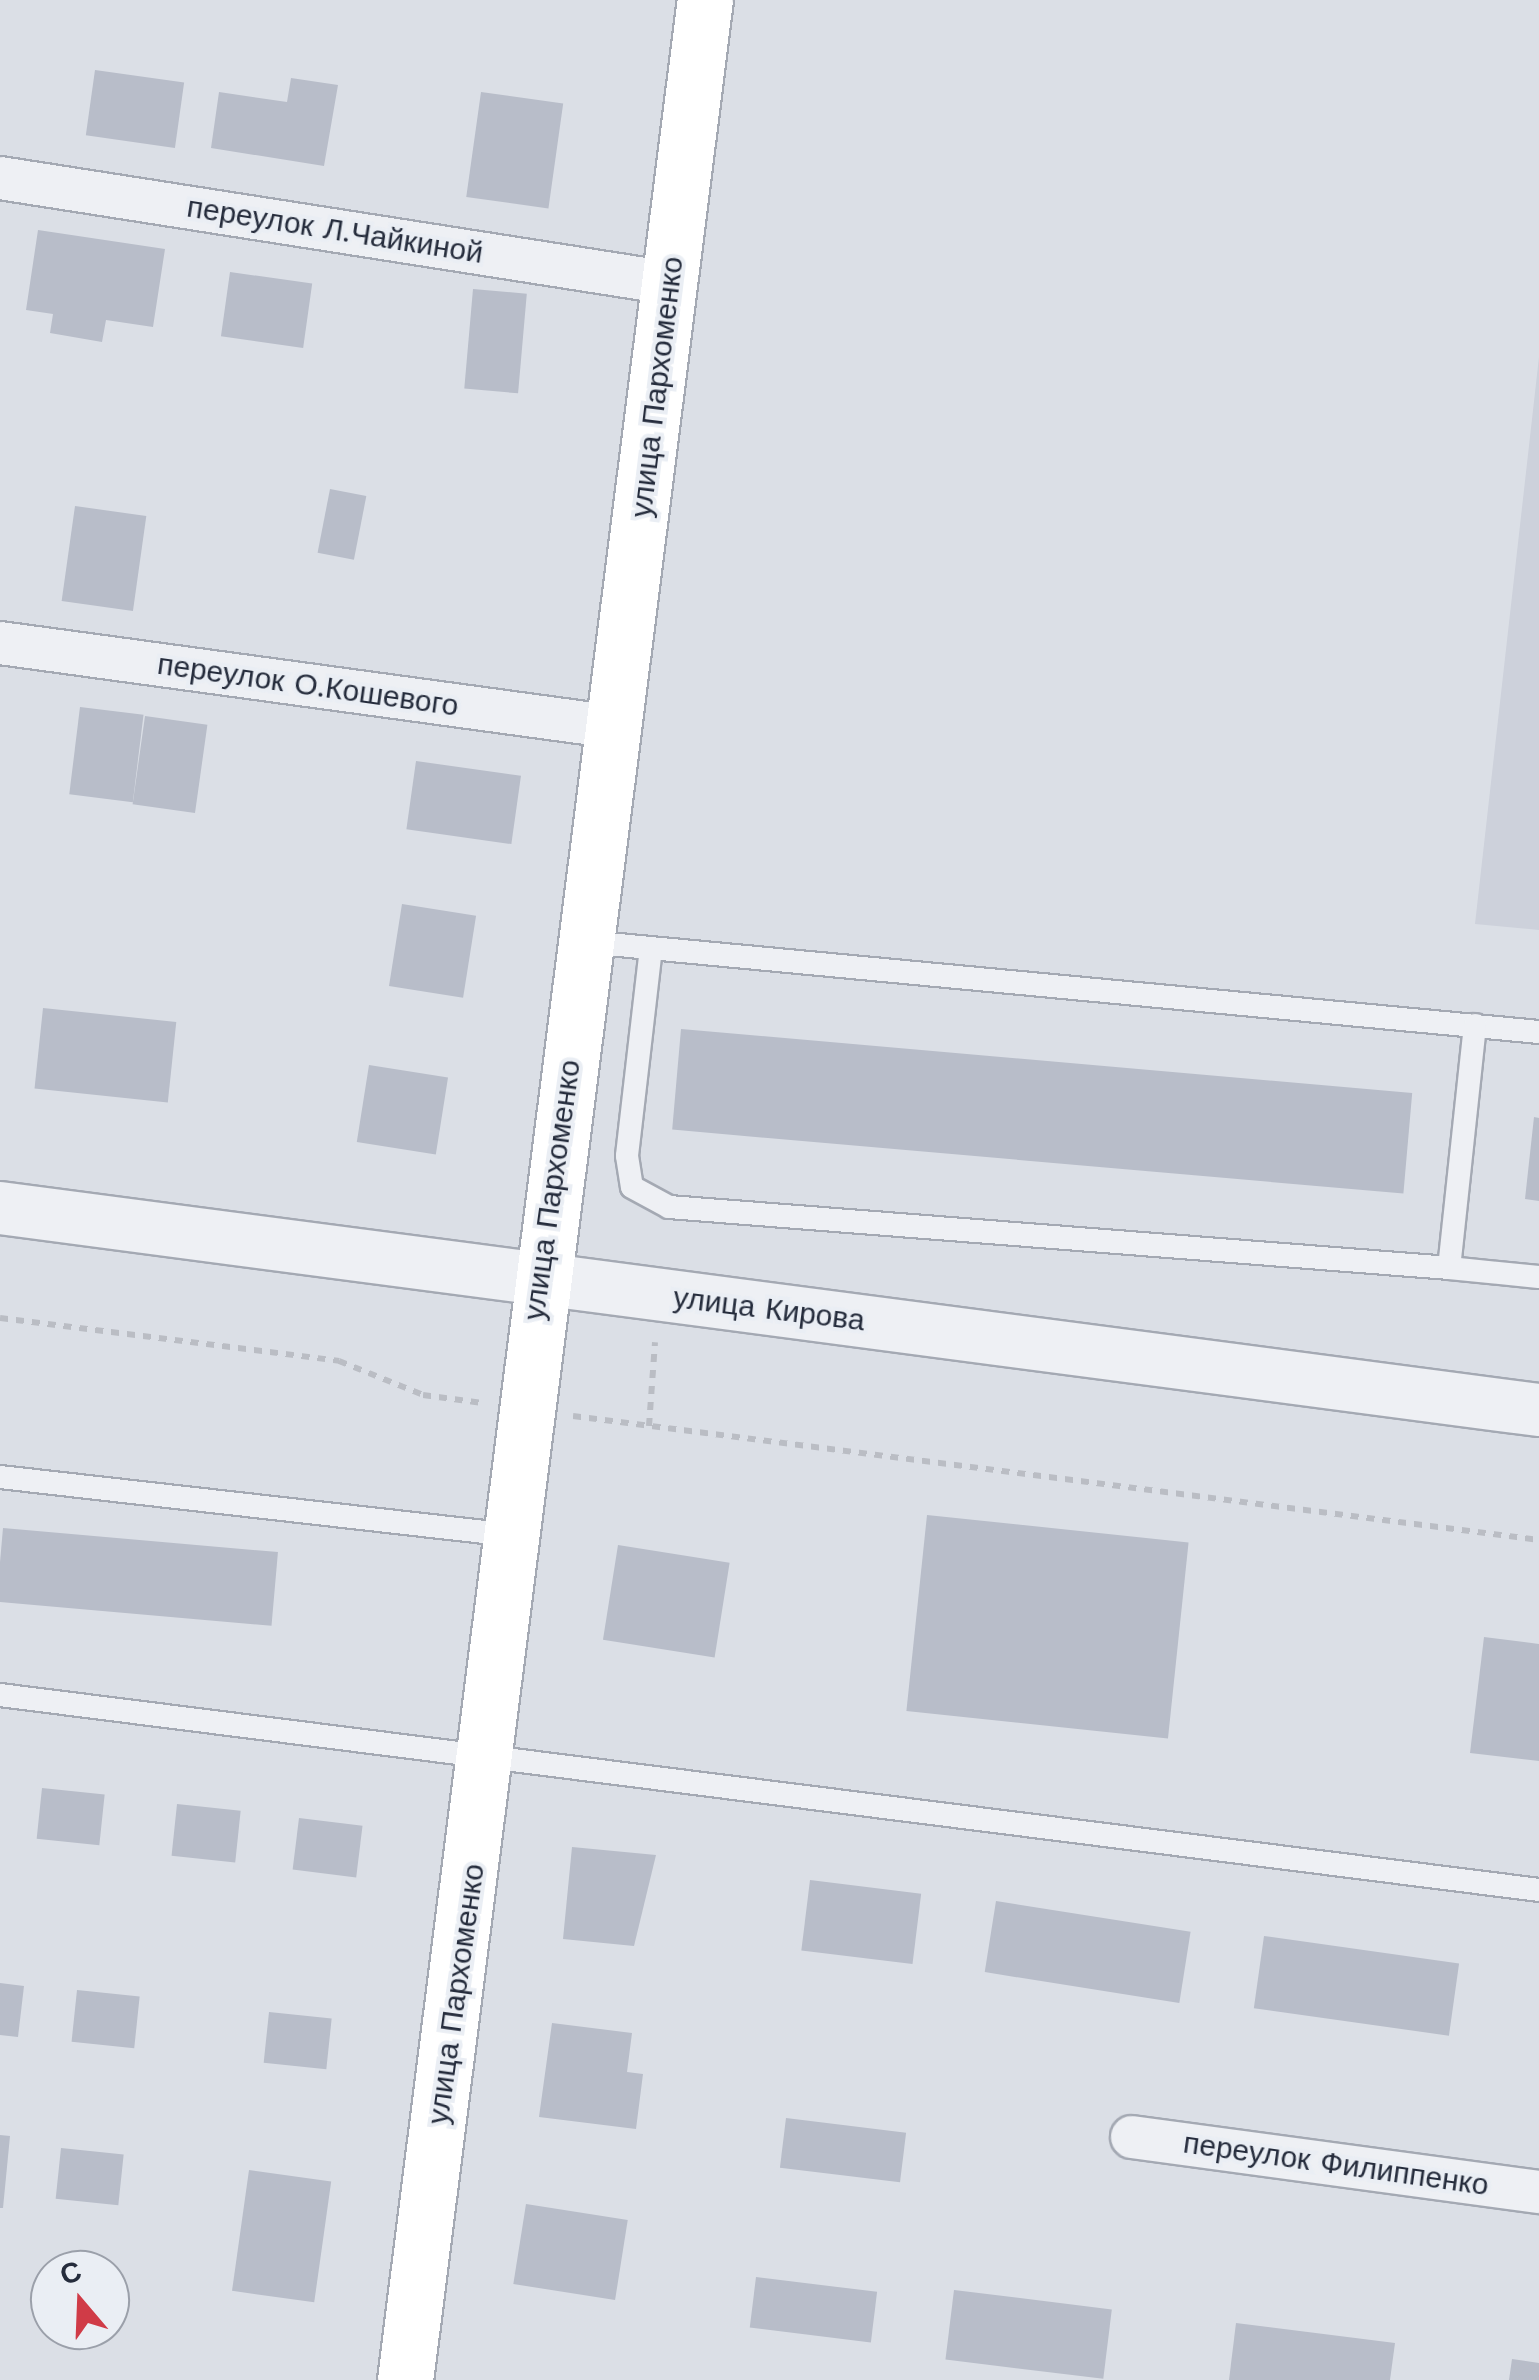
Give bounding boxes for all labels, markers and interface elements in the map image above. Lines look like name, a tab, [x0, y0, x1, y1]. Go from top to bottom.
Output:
street label: переулок Л.Чайкиной	[184, 189, 486, 271]
street label: улица Пархоменко	[623, 254, 691, 520]
street label: переулок О.Кошевого	[155, 646, 461, 724]
street label: улица Пархоменко	[516, 1057, 588, 1323]
street label: улица Кирова	[671, 1279, 867, 1339]
street label: улица Пархоменко	[420, 1861, 492, 2127]
street label: переулок Филиппенко	[1181, 2125, 1491, 2203]
north arrow	[30, 2250, 130, 2350]
text: С	[56, 2254, 86, 2292]

